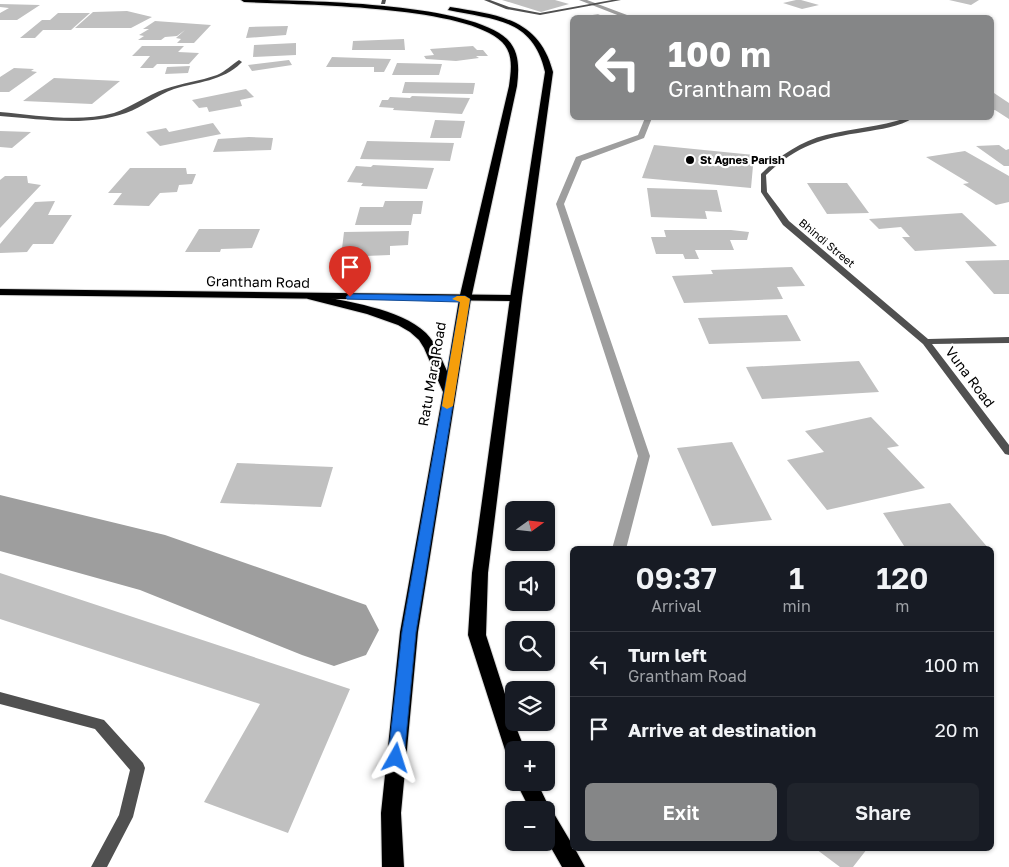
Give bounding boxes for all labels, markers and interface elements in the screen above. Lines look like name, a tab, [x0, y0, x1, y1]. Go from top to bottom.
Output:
text: 100 m	[668, 33, 771, 75]
icon: left	[585, 35, 650, 100]
text: Grantham Road	[668, 75, 831, 102]
place label: St Agnes Parish	[700, 153, 785, 166]
marker: St Agnes Parish	[684, 154, 696, 166]
street label: Bhindi Street	[797, 216, 858, 270]
pin	[329, 246, 371, 297]
icon: arrive	[336, 253, 364, 281]
street label: Grantham Road	[206, 272, 310, 291]
street label: Ratu Mara Road	[414, 320, 449, 427]
street label: Vuna Road	[942, 343, 999, 410]
north arrow	[505, 501, 555, 551]
map controls	[505, 501, 555, 851]
text: 09:37	[635, 560, 717, 596]
text: 1	[789, 560, 804, 596]
text: 120	[876, 560, 928, 596]
button: sound	[505, 561, 555, 611]
text: Arrival	[651, 596, 701, 616]
text: min	[782, 596, 811, 616]
text: m	[895, 596, 909, 616]
button: search	[505, 621, 555, 671]
text: Turn left	[628, 643, 707, 666]
icon: left	[585, 650, 613, 678]
text: 100 m	[925, 653, 979, 676]
text: Grantham Road	[628, 666, 747, 686]
button: layers	[505, 681, 555, 731]
icon: arrive	[585, 715, 613, 743]
text: Arrive at destination	[628, 718, 816, 741]
text: 20 m	[935, 718, 979, 741]
position arrow	[369, 731, 421, 783]
button: +	[505, 741, 555, 791]
button: Exit	[585, 783, 777, 841]
button: Share	[787, 783, 979, 841]
button: −	[505, 801, 555, 851]

